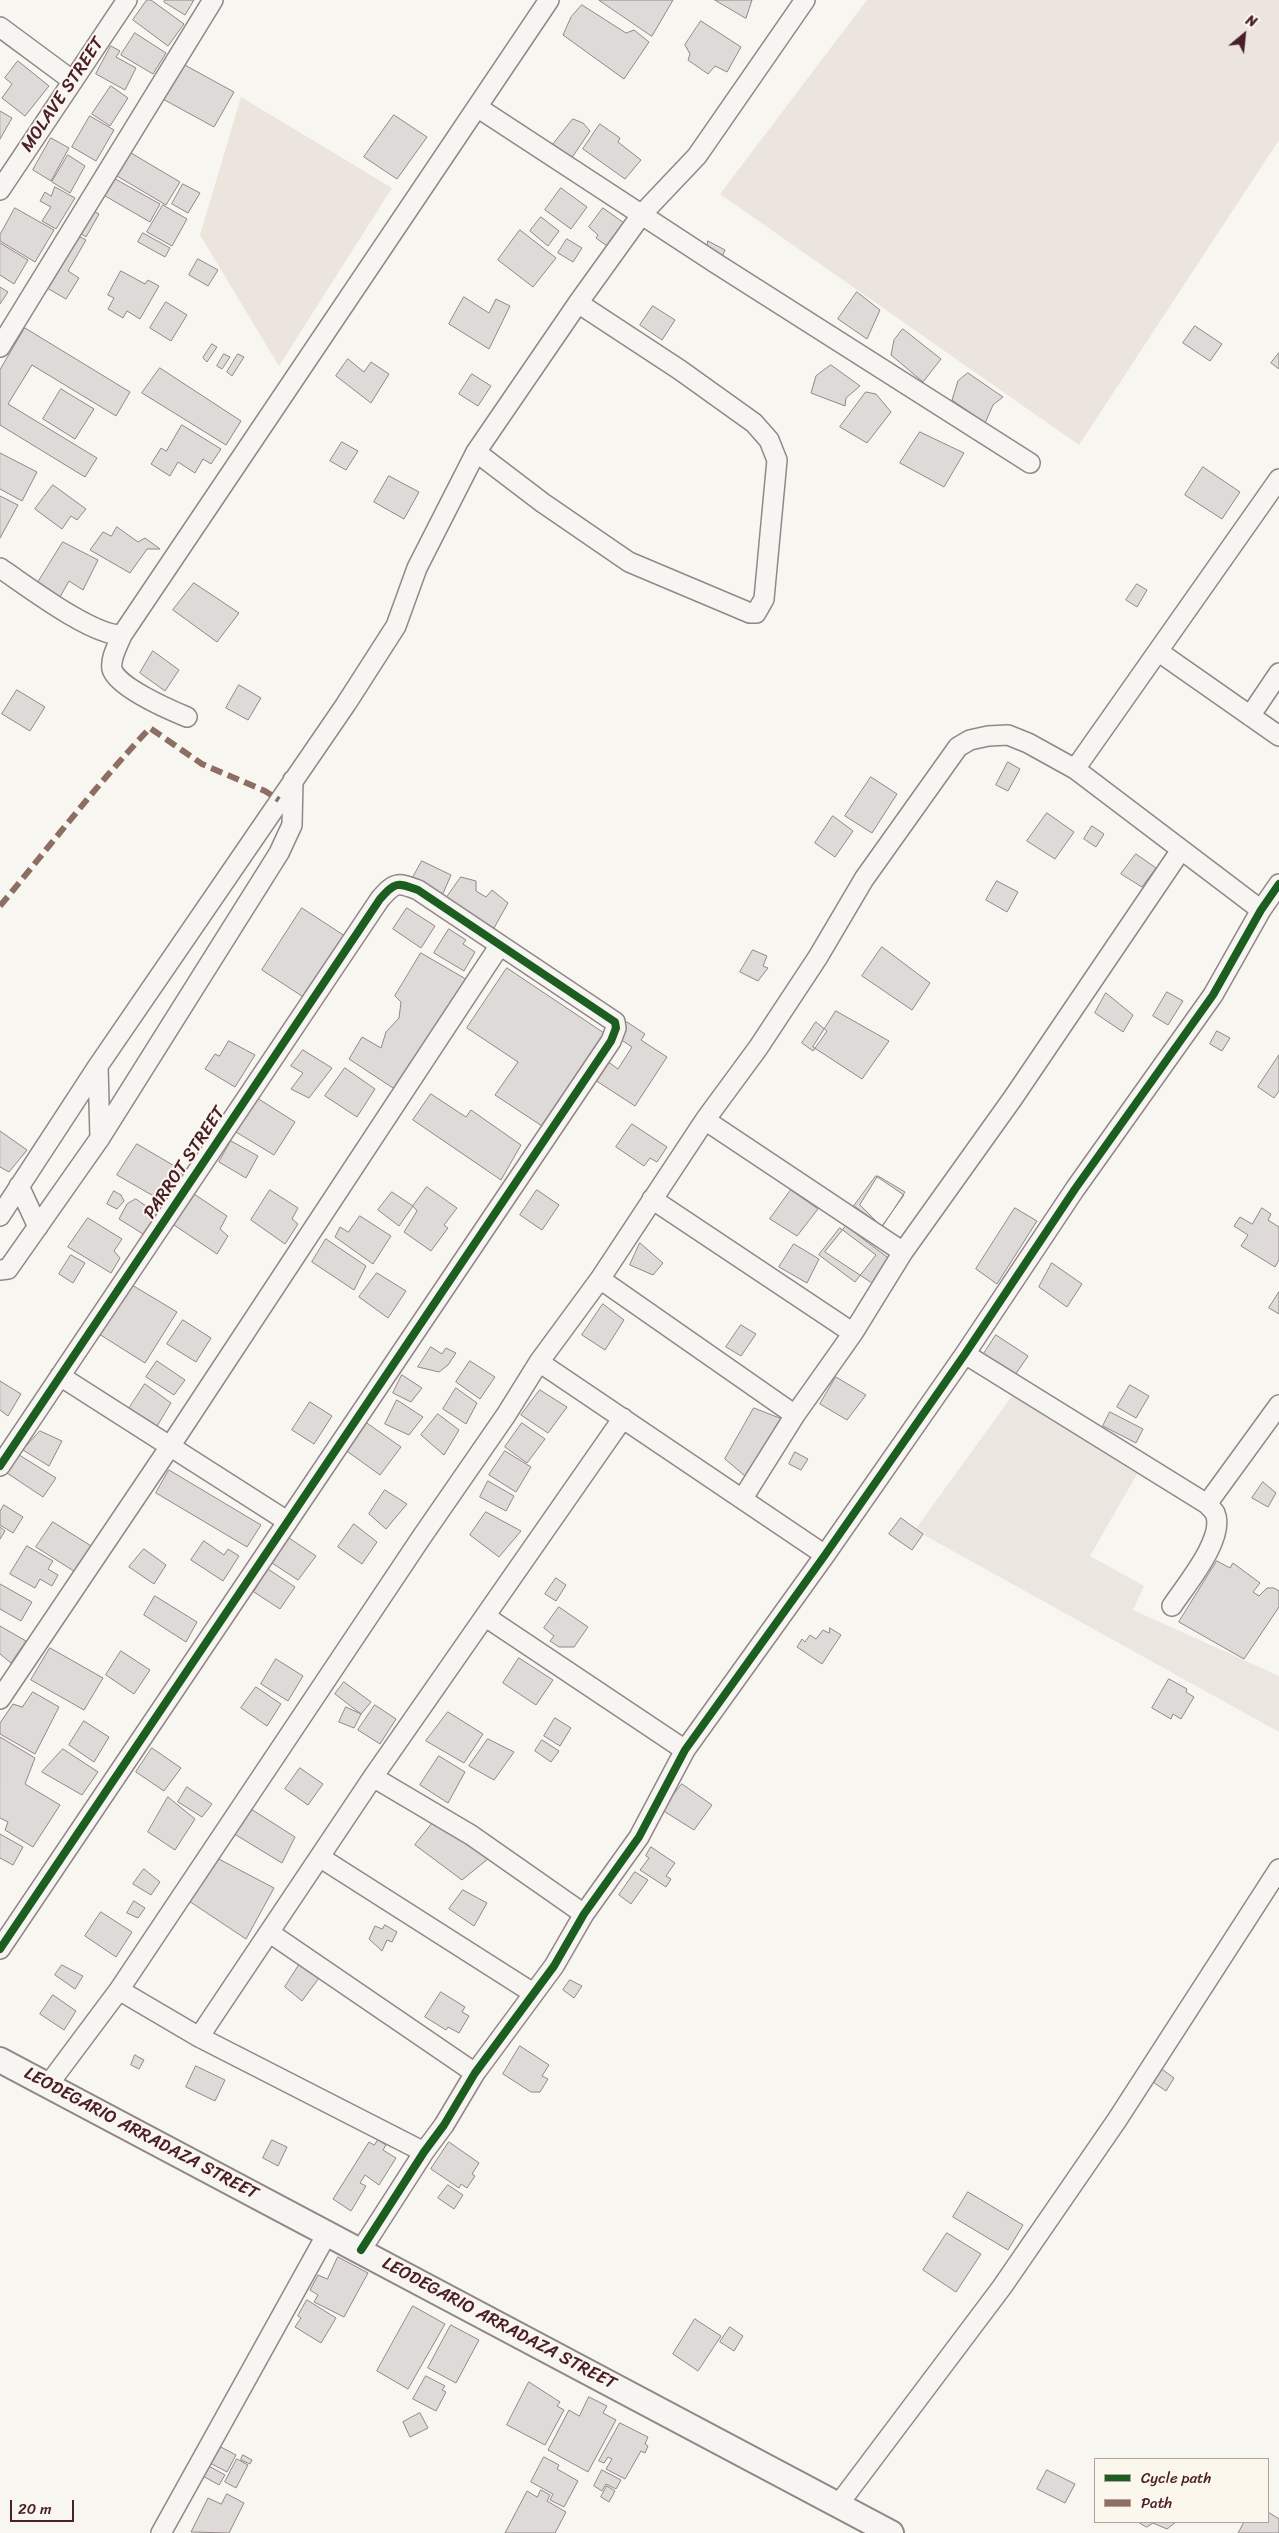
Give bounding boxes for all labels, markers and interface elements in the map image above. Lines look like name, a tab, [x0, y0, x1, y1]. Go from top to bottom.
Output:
text: N	[1241, 8, 1261, 35]
north arrow	[1219, 10, 1269, 60]
street label: MOLAVE STREET	[17, 34, 109, 156]
street label: PARROT STREET	[140, 1103, 230, 1223]
street label: LEODEGARIO ARRADAZA STREET	[20, 2063, 262, 2205]
street label: LEODEGARIO ARRADAZA STREET	[378, 2253, 620, 2395]
legend	[1094, 2458, 1269, 2523]
text: Cycle path	[1141, 2465, 1211, 2491]
scale bar	[12, 2490, 76, 2522]
text: Path	[1141, 2490, 1172, 2516]
text: 20 m	[18, 2496, 52, 2522]

